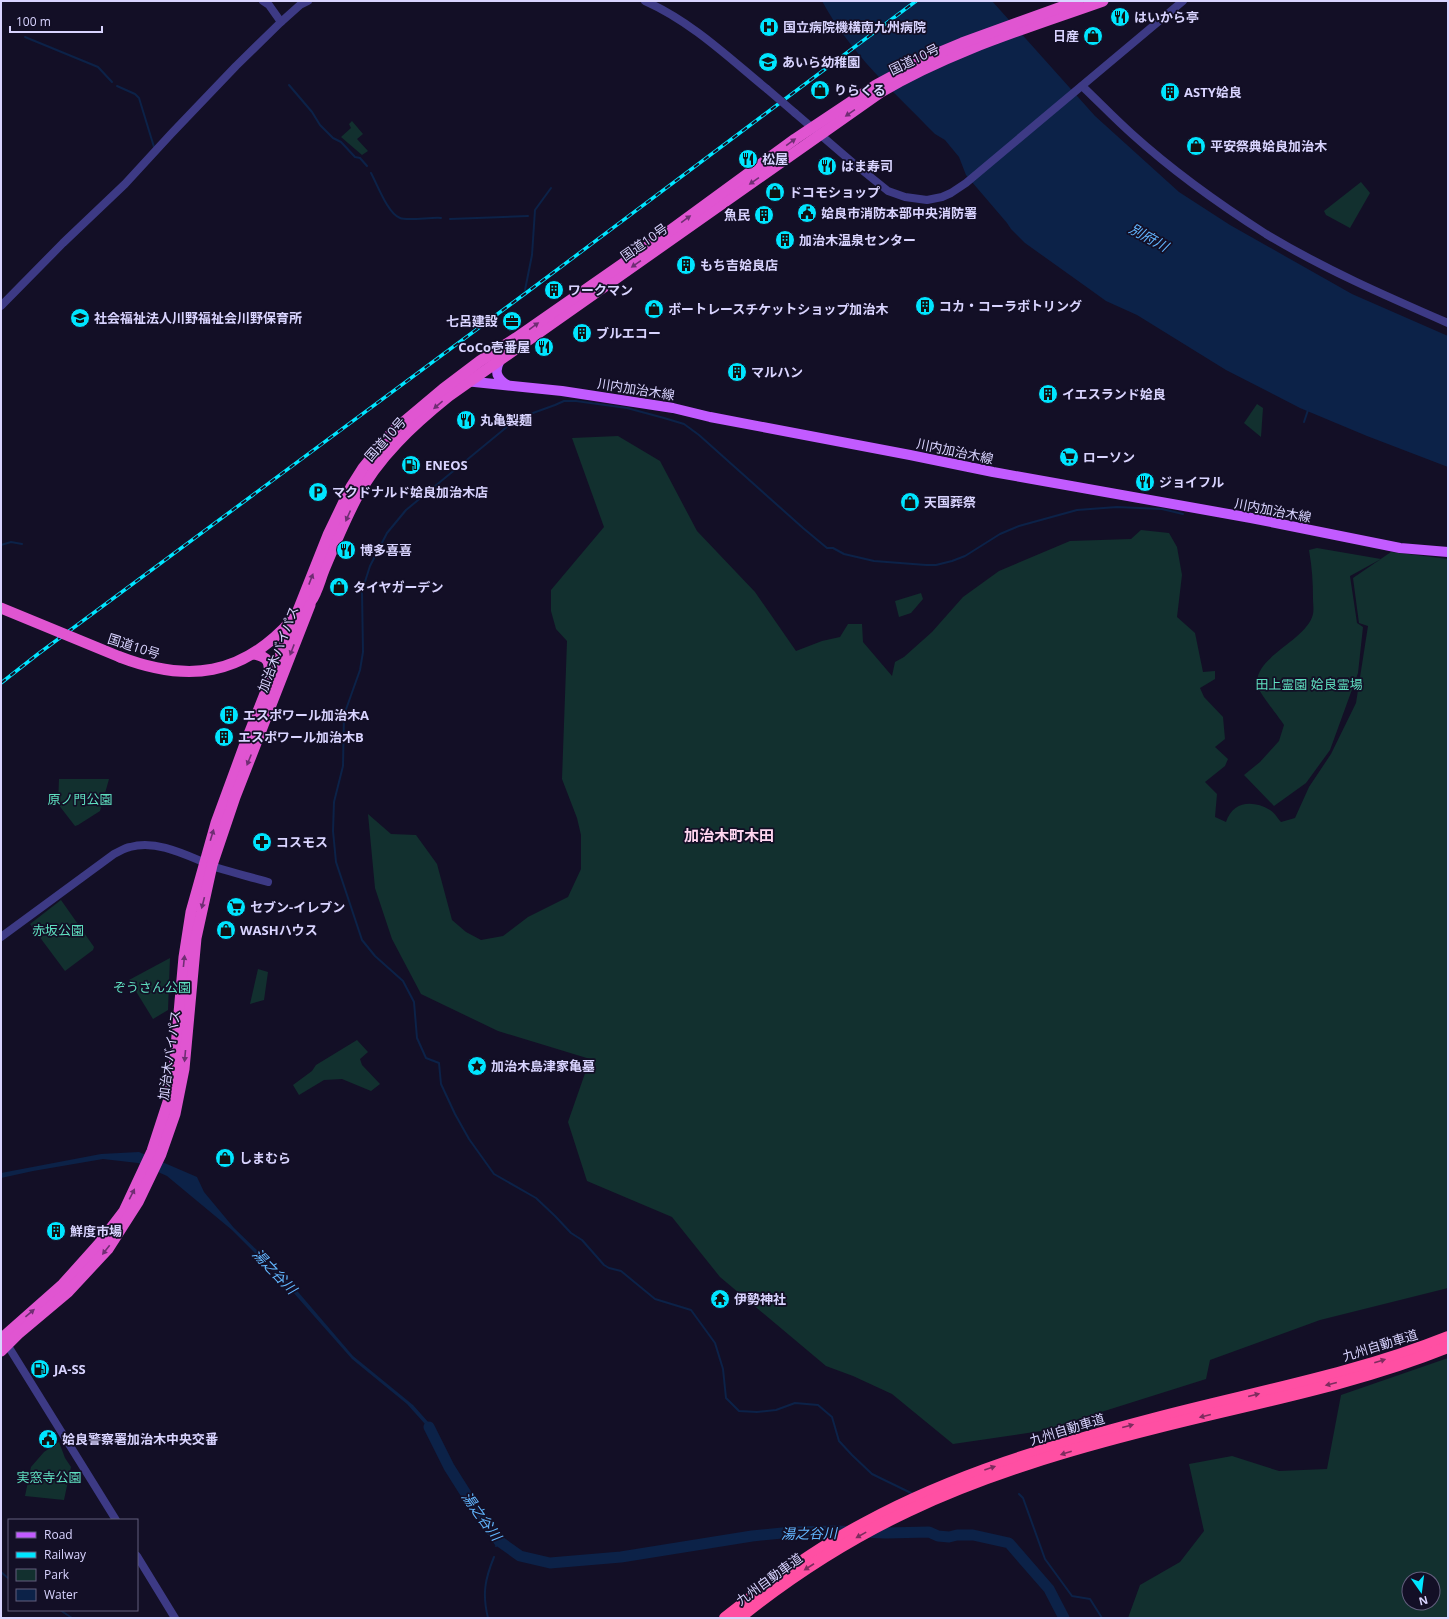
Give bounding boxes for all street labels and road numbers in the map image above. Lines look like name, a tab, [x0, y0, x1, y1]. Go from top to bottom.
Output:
street label: 国道10号	[886, 39, 942, 79]
street label: 国道10号	[617, 219, 671, 265]
street label: 川内加治木線	[596, 374, 676, 404]
street label: 国道10号	[360, 413, 410, 465]
street label: 川内加治木線	[915, 434, 995, 468]
street label: 川内加治木線	[1233, 494, 1313, 526]
street label: 加治木バイパス	[253, 603, 303, 695]
street label: 国道10号	[106, 629, 162, 663]
street label: 加治木バイパス	[154, 1009, 184, 1101]
street label: 九州自動車道	[1340, 1325, 1420, 1365]
street label: 九州自動車道	[1027, 1409, 1107, 1449]
street label: 九州自動車道	[732, 1549, 806, 1609]

